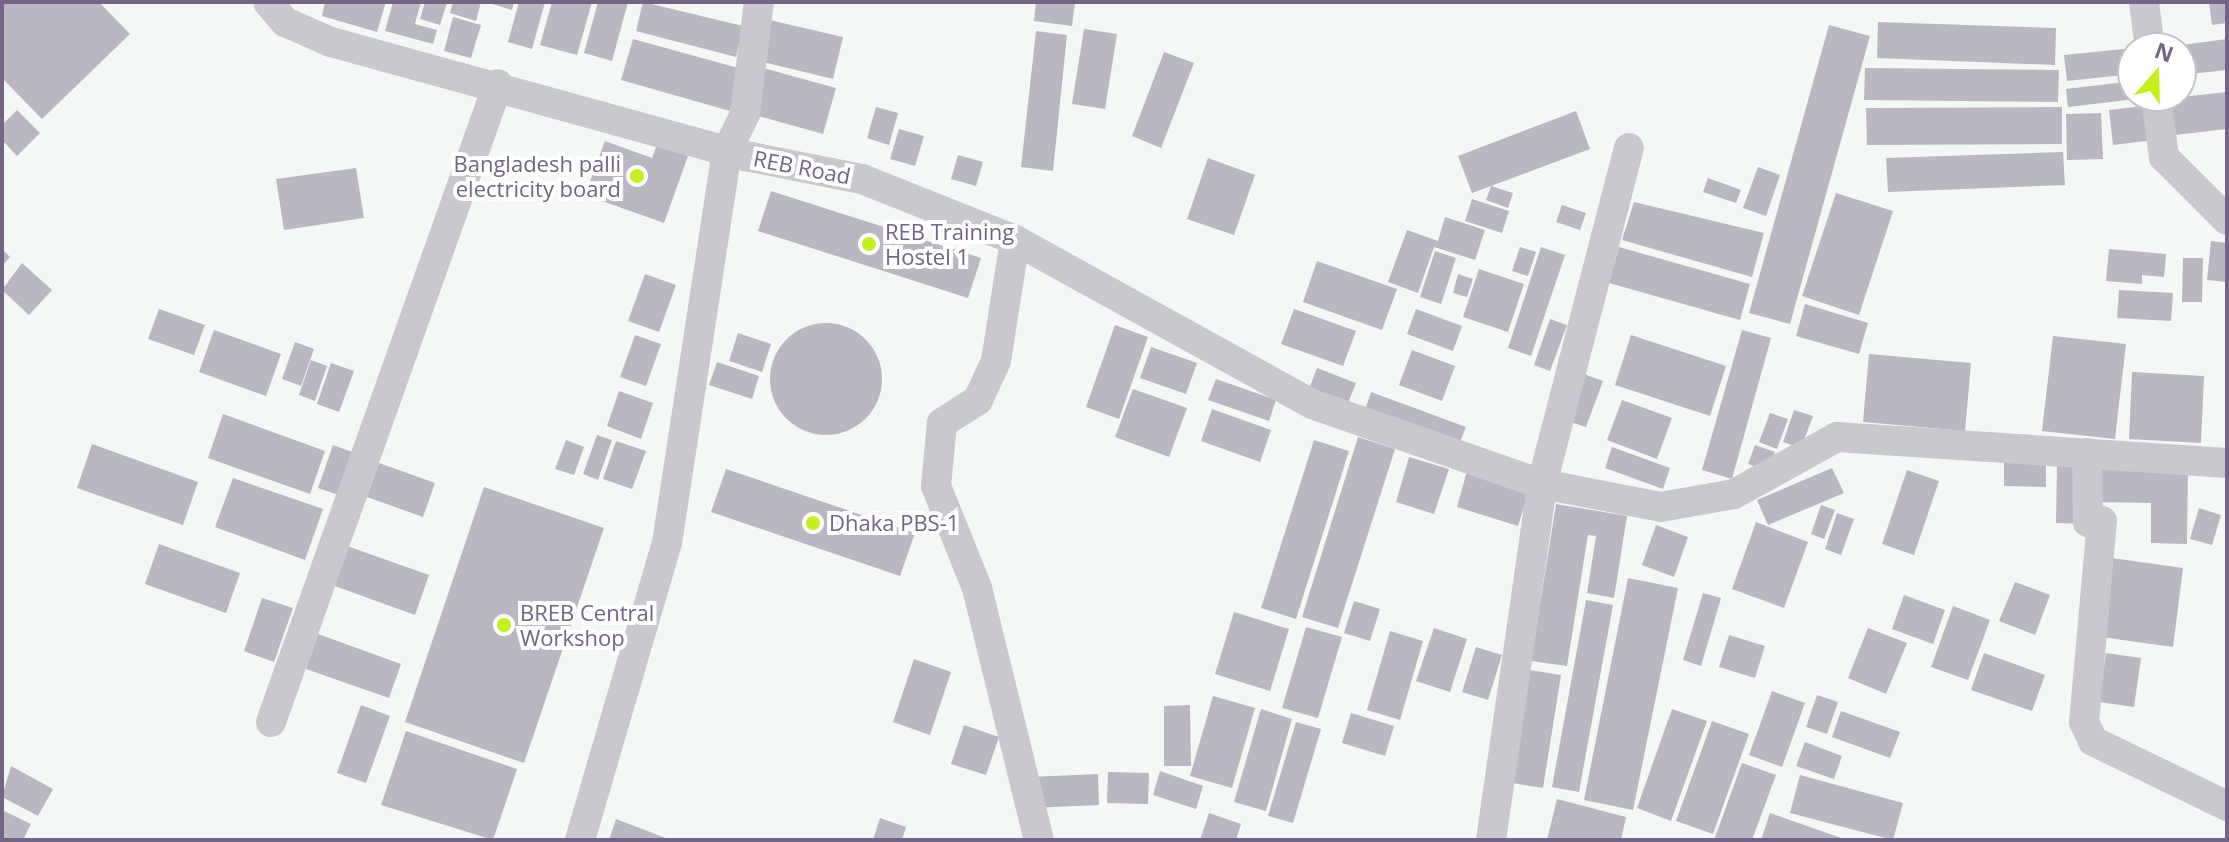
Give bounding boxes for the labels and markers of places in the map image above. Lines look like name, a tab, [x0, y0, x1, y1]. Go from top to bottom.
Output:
place label: Bangladesh palli electricity board	[453, 150, 621, 202]
marker: Bangladesh palli electricity board	[628, 167, 646, 185]
place label: REB Training Hostel 1	[885, 218, 1014, 270]
marker: REB Training Hostel 1	[860, 235, 878, 253]
place label: Dhaka PBS-1	[829, 510, 959, 536]
marker: Dhaka PBS-1	[804, 514, 822, 532]
place label: BREB Central Workshop	[520, 599, 654, 650]
marker: BREB Central Workshop	[495, 616, 513, 634]

